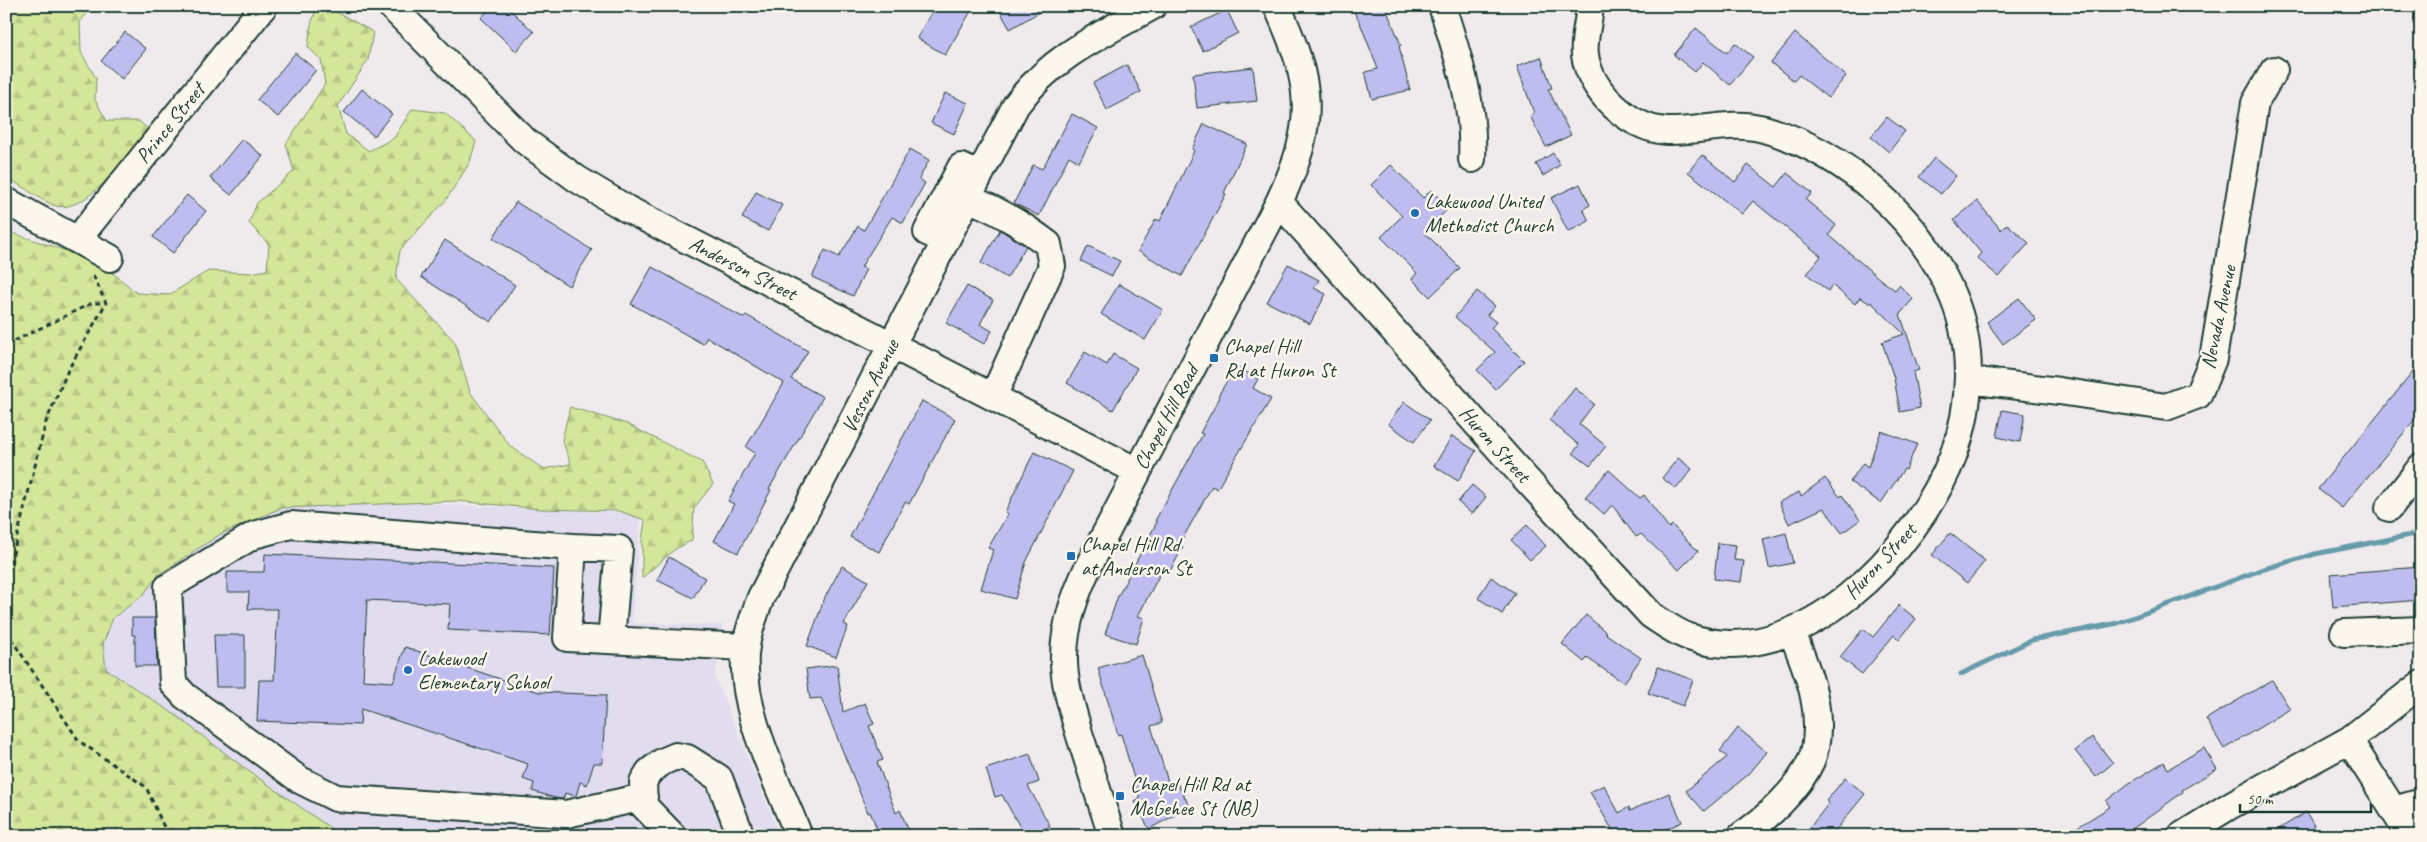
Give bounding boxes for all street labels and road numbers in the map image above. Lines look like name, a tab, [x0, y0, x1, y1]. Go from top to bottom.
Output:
street label: Prince Street	[130, 75, 212, 169]
street label: Anderson Street	[685, 230, 803, 307]
street label: Nevada Avenue	[2194, 262, 2242, 371]
street label: Vesson Avenue	[835, 334, 905, 437]
street label: Chapel Hill Road	[1128, 358, 1206, 474]
street label: Huron Street	[1454, 400, 1538, 489]
street label: Huron Street	[1838, 516, 1923, 604]

